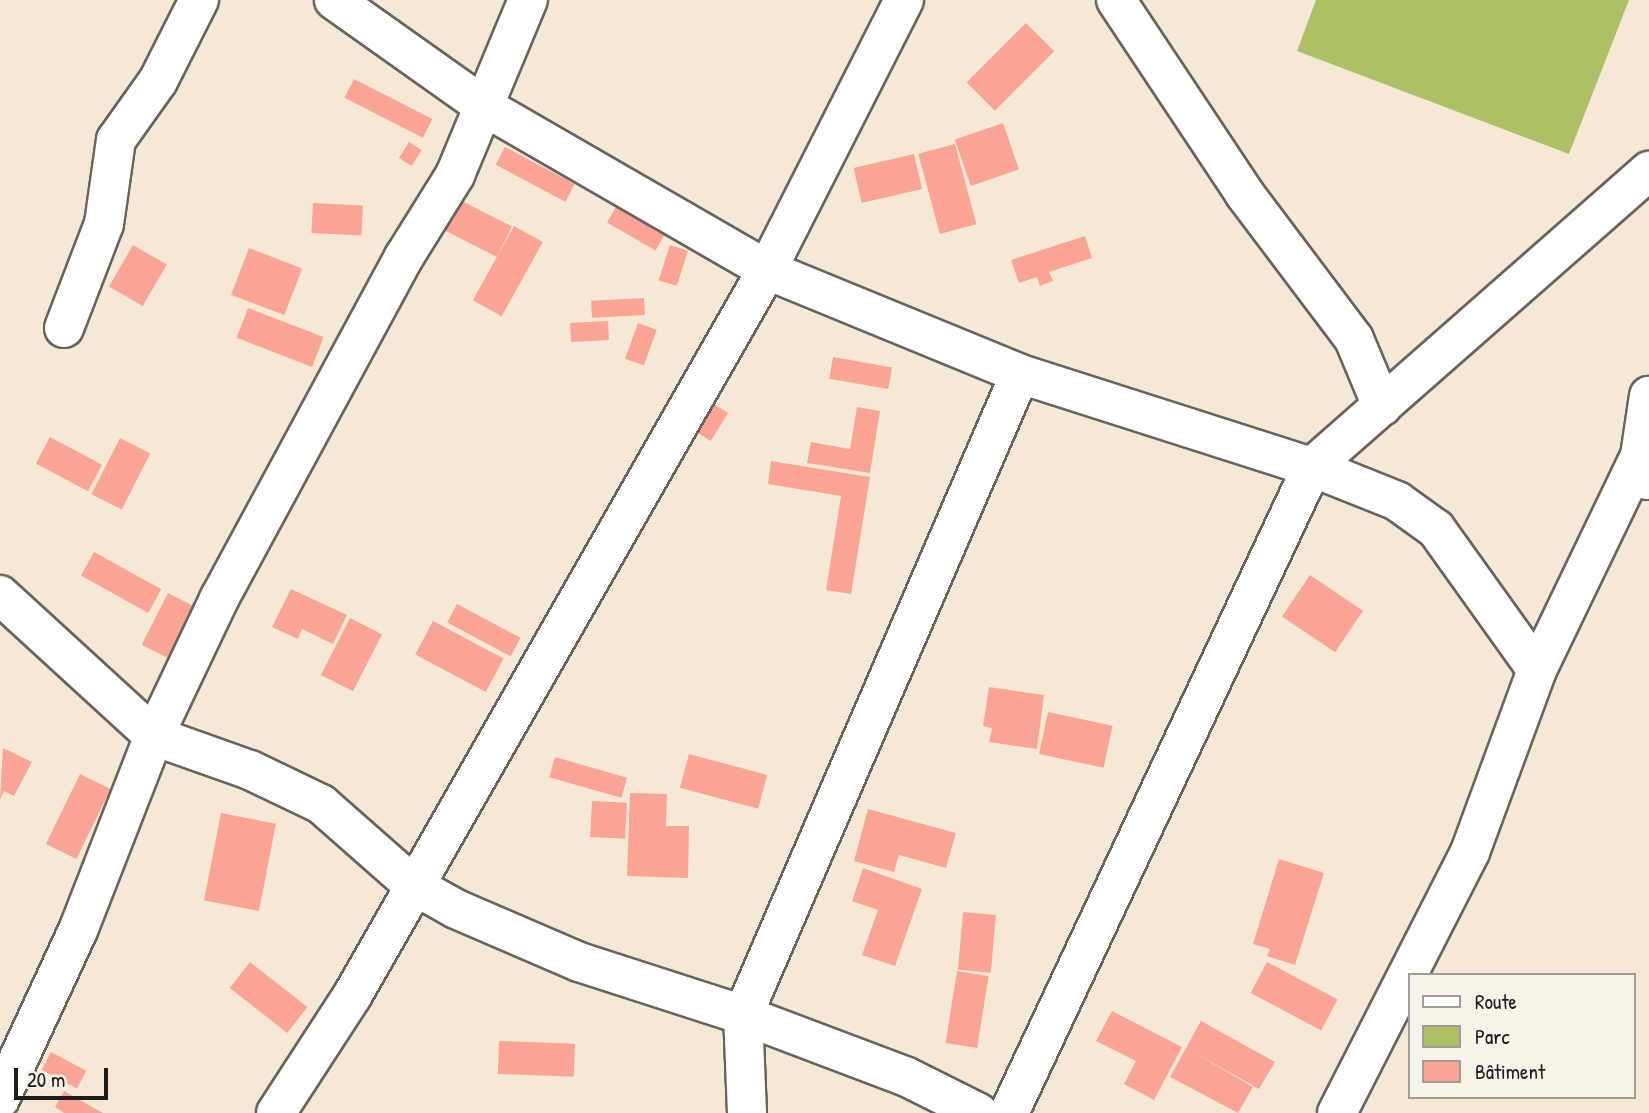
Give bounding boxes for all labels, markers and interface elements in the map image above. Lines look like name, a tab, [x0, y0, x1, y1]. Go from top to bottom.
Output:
legend	[1408, 973, 1635, 1099]
text: Route	[1475, 987, 1517, 1016]
text: Parc	[1475, 1022, 1510, 1051]
scale bar	[18, 1054, 112, 1098]
text: Bâtiment	[1475, 1057, 1545, 1086]
text: 20 m	[27, 1065, 65, 1094]

